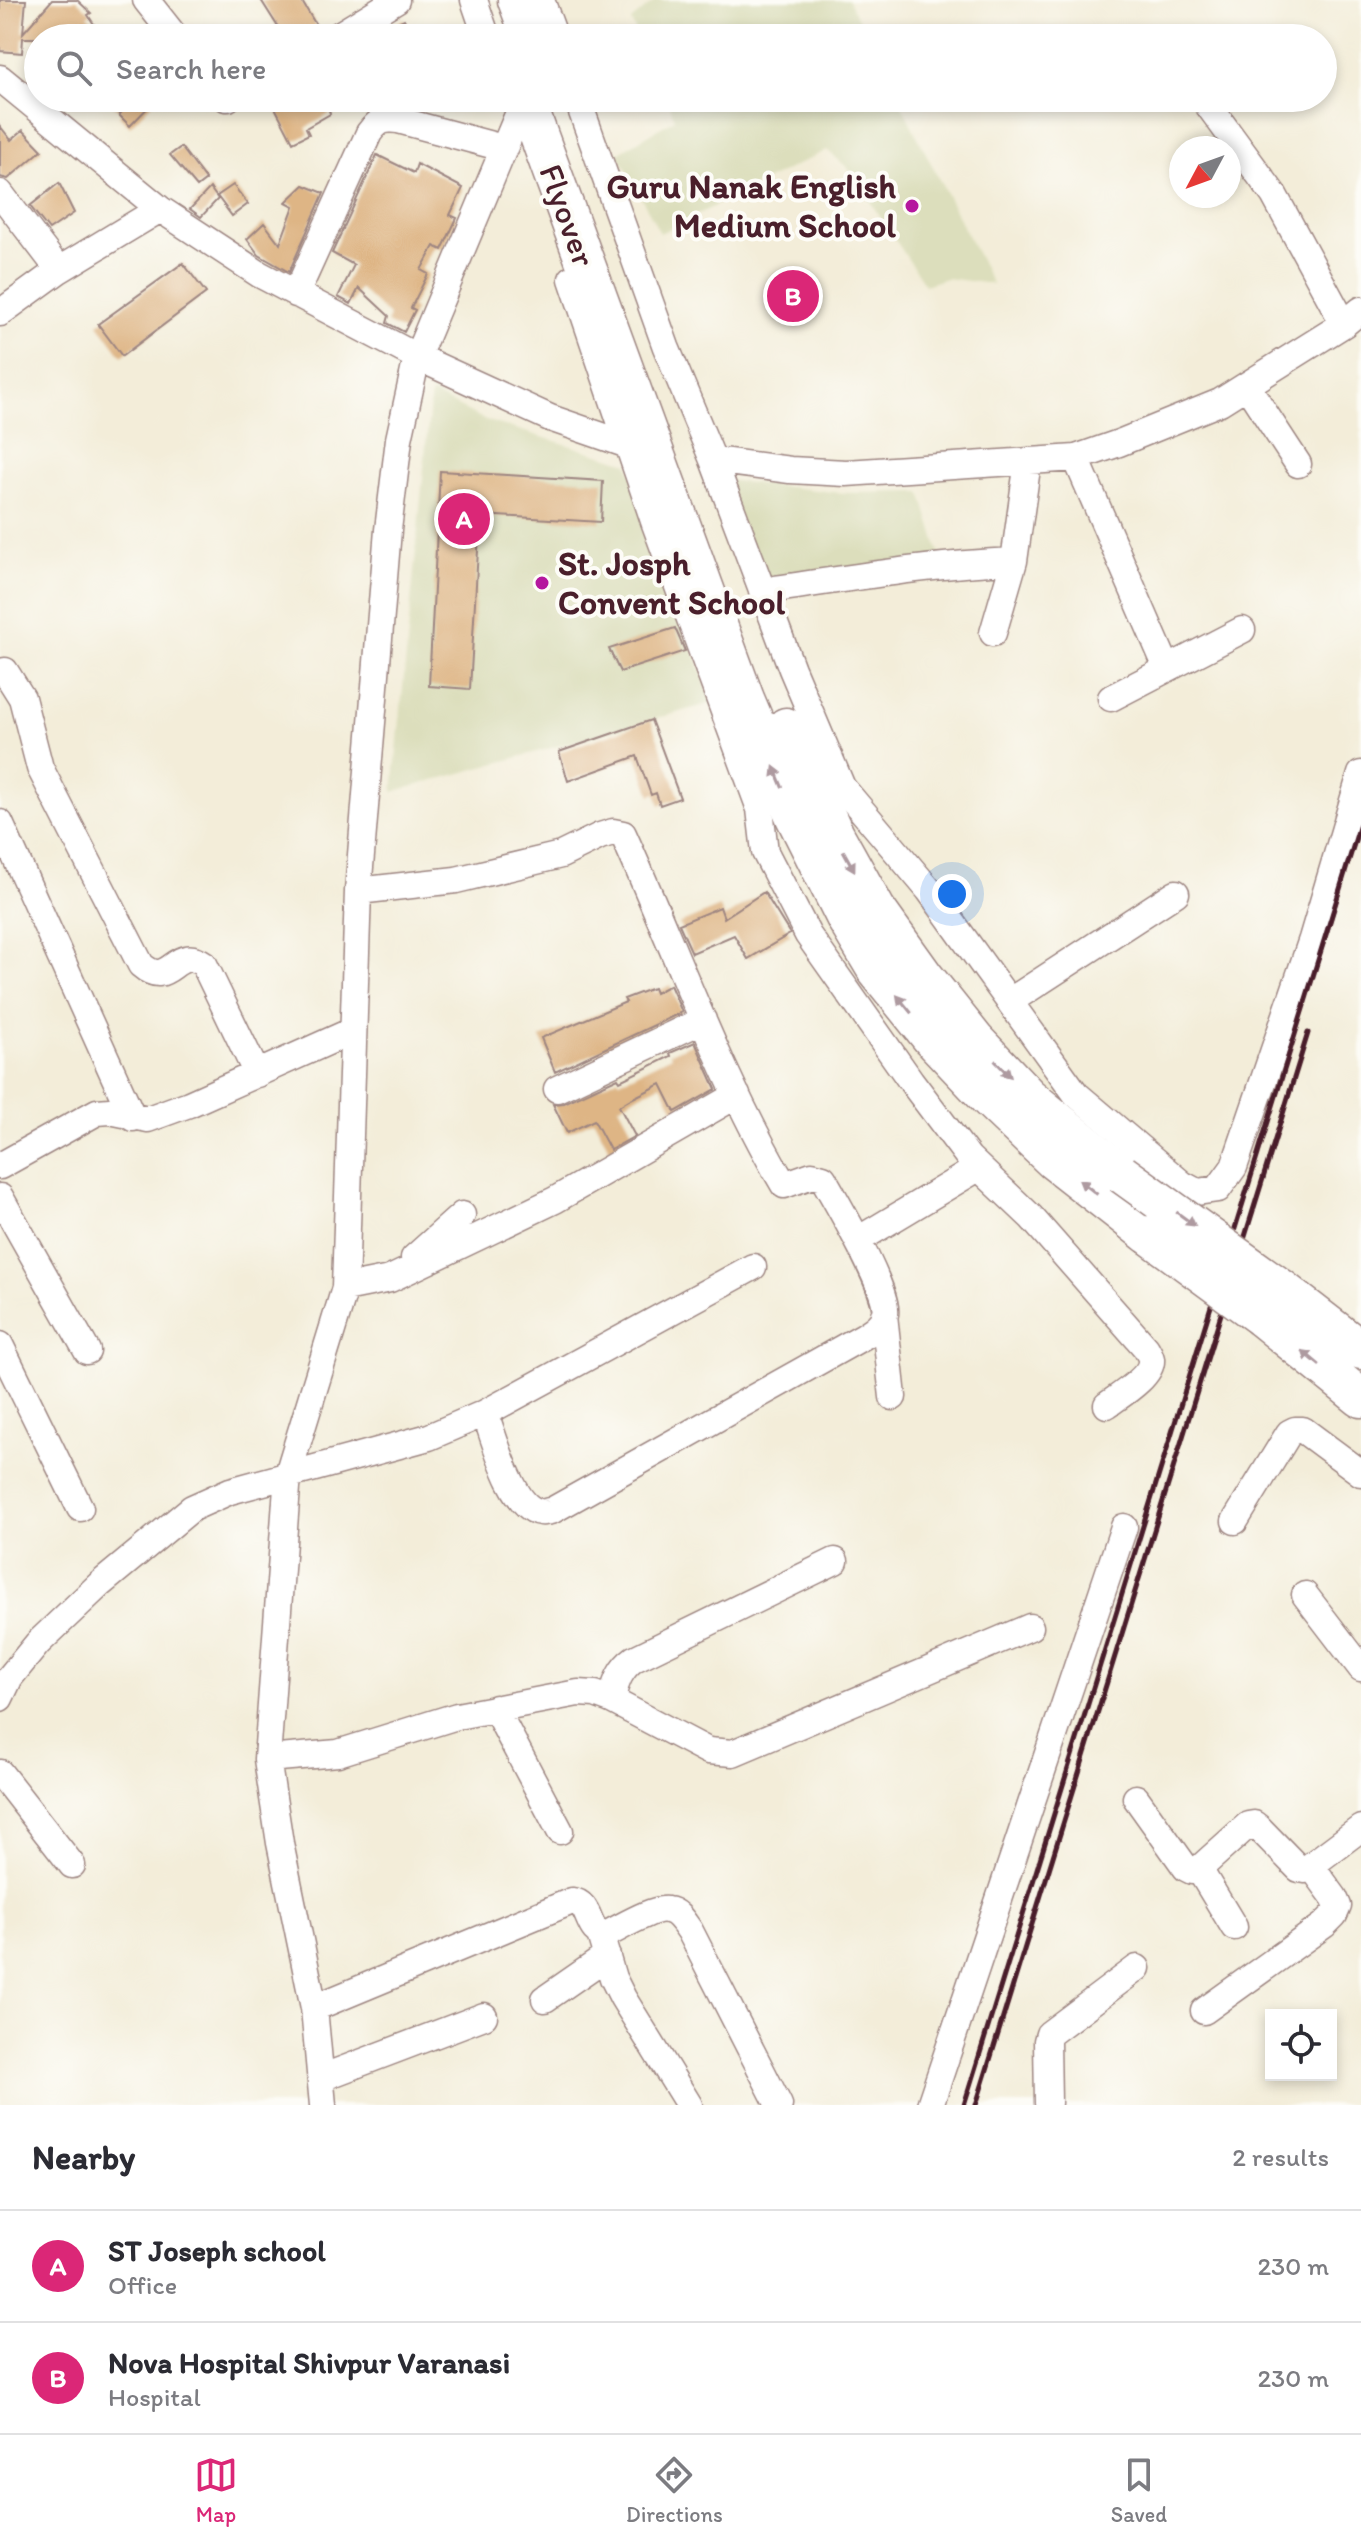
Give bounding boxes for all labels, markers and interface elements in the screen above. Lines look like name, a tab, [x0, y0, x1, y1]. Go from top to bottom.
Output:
search box	[24, 24, 1337, 112]
icon: search	[52, 46, 96, 90]
text: Search here	[116, 50, 266, 87]
north arrow	[1169, 136, 1241, 208]
street label: Flyover	[530, 158, 605, 272]
place label: Guru Nanak English Medium School	[606, 166, 897, 246]
marker: Guru Nanak English Medium School	[903, 197, 921, 215]
pin: B	[767, 266, 819, 326]
pin: A	[438, 489, 490, 549]
place label: St. Josph Convent School	[558, 543, 785, 623]
marker: St. Josph Convent School	[533, 574, 551, 592]
one-way arrow	[772, 765, 785, 789]
one-way arrow	[842, 849, 856, 872]
your location	[932, 874, 972, 914]
one-way arrow	[896, 994, 913, 1014]
one-way arrow	[993, 1059, 1011, 1078]
one-way arrow	[1078, 1179, 1098, 1196]
one-way arrow	[1175, 1211, 1196, 1227]
one-way arrow	[1301, 1350, 1321, 1367]
map controls	[1265, 2009, 1337, 2081]
button: locate	[1265, 2009, 1337, 2081]
text: Nearby	[32, 2137, 135, 2178]
text: 2 results	[1232, 2141, 1329, 2173]
text: ST Joseph school	[108, 2232, 326, 2269]
text: A	[50, 2250, 66, 2282]
text: 230 m	[1257, 2250, 1329, 2282]
text: Office	[108, 2269, 177, 2301]
text: Nova Hospital Shivpur Varanasi	[108, 2344, 510, 2381]
text: B	[50, 2362, 66, 2394]
text: 230 m	[1257, 2362, 1329, 2394]
text: Hospital	[108, 2381, 201, 2413]
tab: Map	[194, 2453, 238, 2528]
tab: Directions	[626, 2453, 723, 2528]
tab: Saved	[1111, 2453, 1167, 2528]

